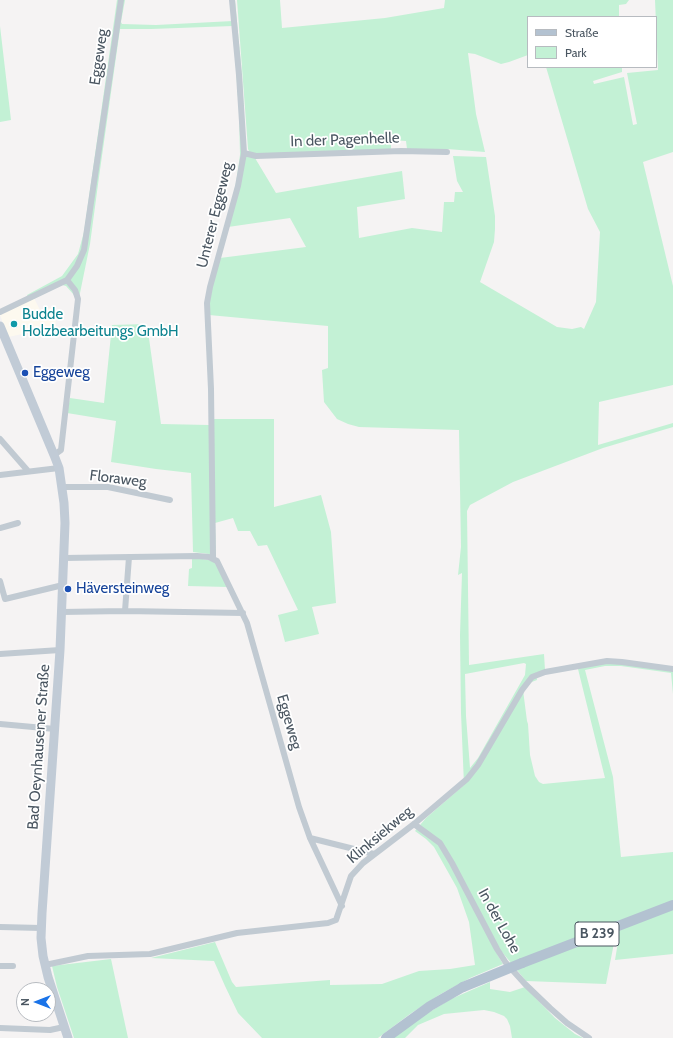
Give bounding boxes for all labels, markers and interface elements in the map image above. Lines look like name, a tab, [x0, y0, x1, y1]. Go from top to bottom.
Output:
legend	[527, 16, 657, 68]
text: Straße	[565, 25, 598, 40]
street label: Eggeweg	[86, 28, 112, 86]
text: Park	[565, 45, 587, 60]
street label: In der Pagenhelle	[290, 129, 400, 151]
street label: Unterer Eggeweg	[193, 160, 237, 270]
place label: Budde Holzbearbeitungs GmbH	[22, 306, 178, 341]
marker: Budde Holzbearbeitungs GmbH	[9, 319, 19, 329]
place label: Eggeweg	[33, 364, 90, 382]
marker: Eggeweg	[20, 368, 30, 378]
street label: Floraweg	[89, 467, 147, 491]
place label: Häversteinweg	[76, 580, 169, 598]
marker: Häversteinweg	[63, 584, 73, 594]
street label: Bad Oeynhausener Straße	[24, 664, 54, 830]
street label: Eggeweg	[273, 692, 305, 752]
street label: Klinksiekweg	[344, 802, 416, 868]
street label: In der Lohe	[474, 886, 524, 956]
road number: B 239	[575, 922, 619, 946]
north arrow	[16, 982, 56, 1022]
text: N	[18, 998, 32, 1006]

